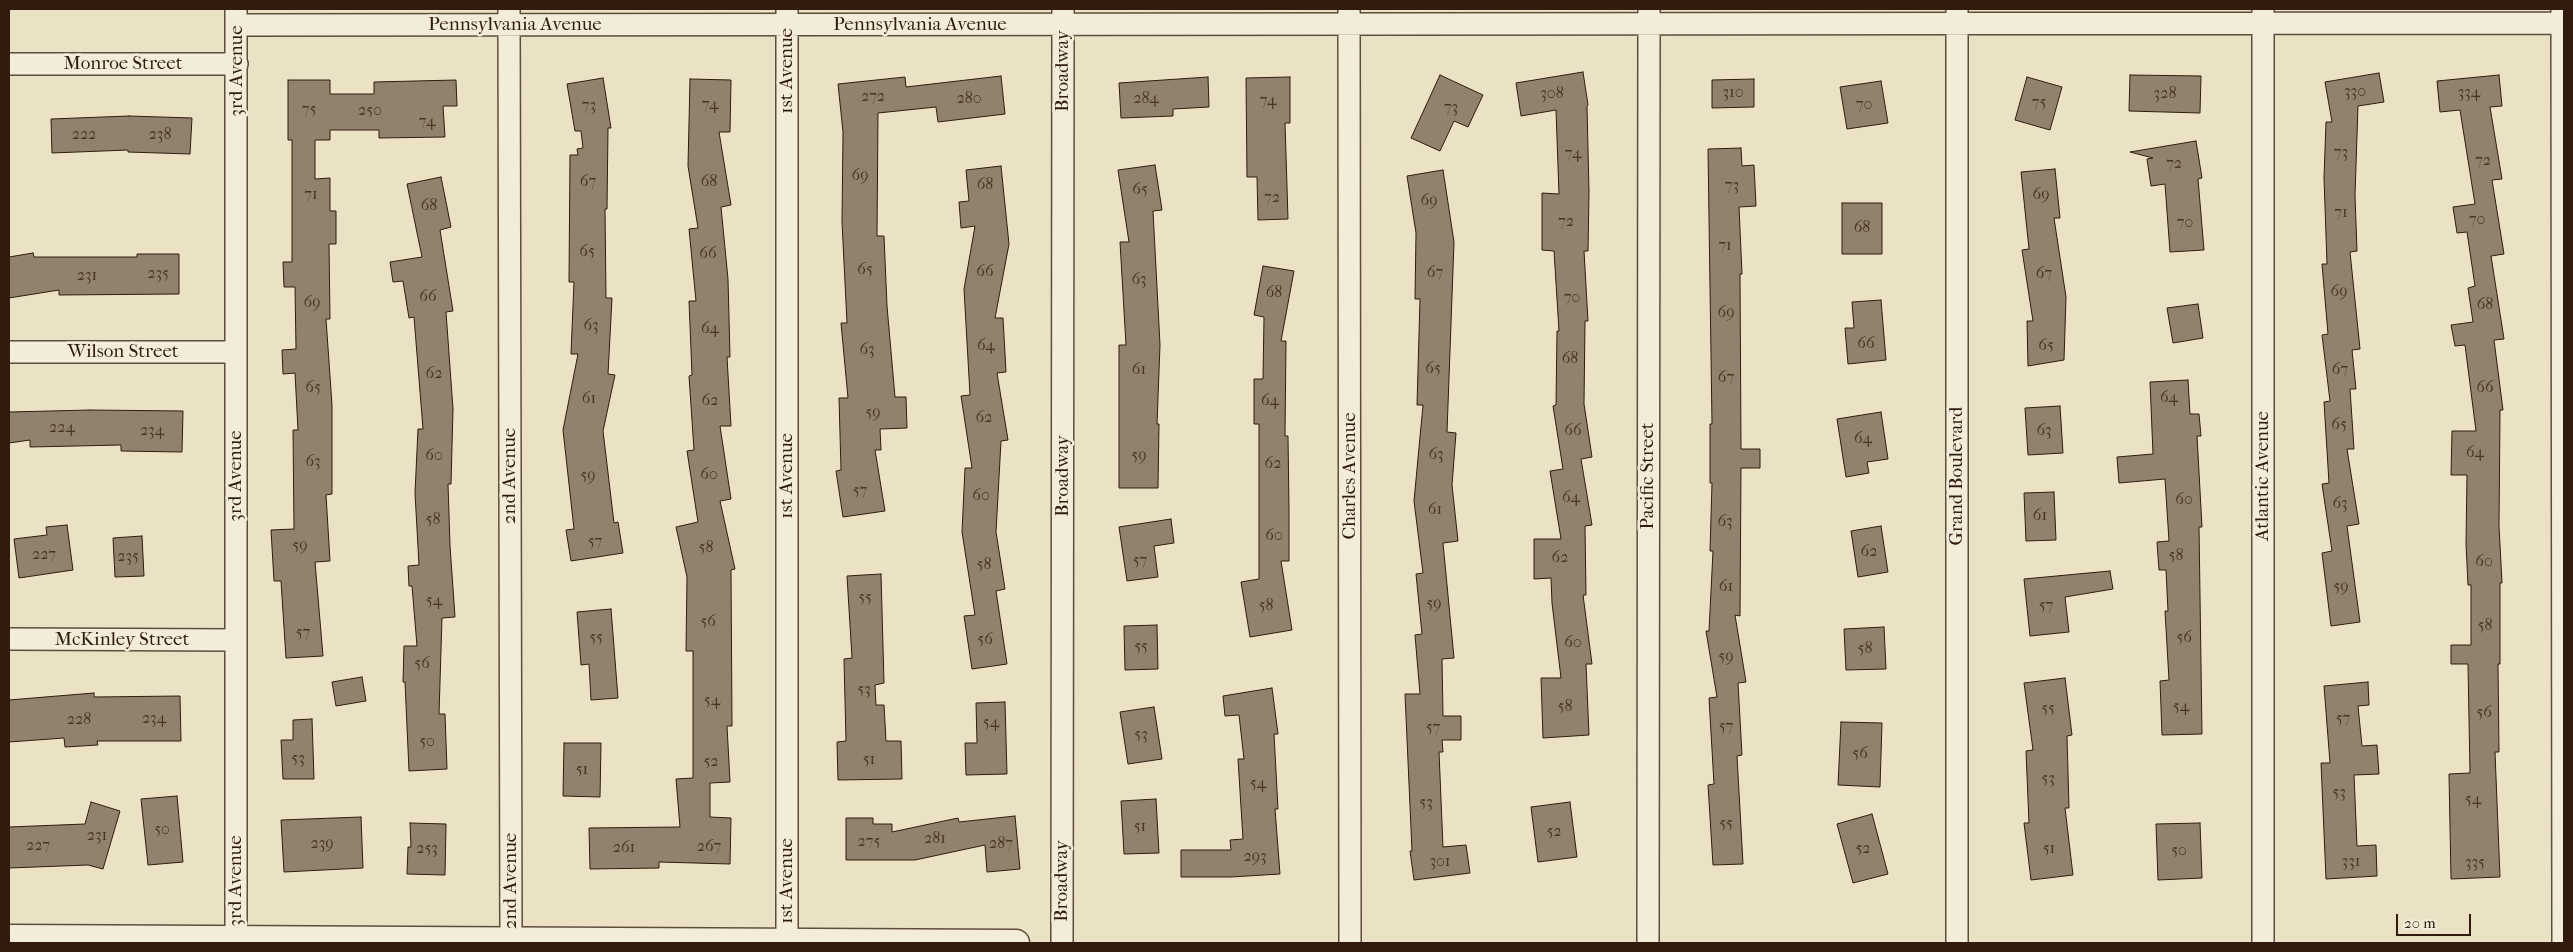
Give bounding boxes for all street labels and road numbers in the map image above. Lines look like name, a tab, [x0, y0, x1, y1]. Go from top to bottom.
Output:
street label: Pennsylvania Avenue	[428, 14, 602, 36]
street label: Pennsylvania Avenue	[833, 14, 1007, 36]
street label: 3rd Avenue	[226, 25, 248, 117]
street label: 1st Avenue	[776, 28, 798, 114]
street label: Broadway	[1052, 30, 1074, 112]
street label: Monroe Street	[64, 53, 182, 75]
street label: Wilson Street	[67, 341, 179, 363]
street label: Grand Boulevard	[1946, 407, 1968, 545]
street label: Atlantic Avenue	[2252, 411, 2274, 541]
street label: Charles Avenue	[1339, 412, 1361, 540]
street label: Pacific Street	[1637, 422, 1659, 530]
street label: 2nd Avenue	[499, 428, 521, 524]
street label: 3rd Avenue	[225, 430, 247, 522]
street label: 1st Avenue	[776, 433, 798, 519]
street label: Broadway	[1052, 435, 1074, 517]
street label: McKinley Street	[55, 629, 189, 651]
street label: 2nd Avenue	[500, 833, 522, 929]
street label: 3rd Avenue	[225, 835, 247, 927]
street label: 1st Avenue	[776, 838, 798, 924]
street label: Broadway	[1051, 840, 1073, 922]

